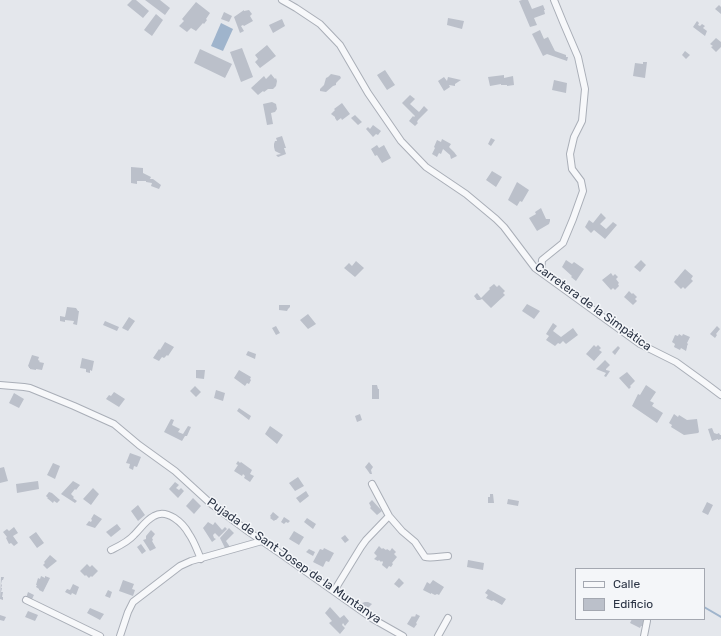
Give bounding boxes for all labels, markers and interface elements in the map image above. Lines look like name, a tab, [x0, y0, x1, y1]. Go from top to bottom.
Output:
street label: Carretera de la Simpàtica	[532, 260, 654, 354]
street label: Pujada de Sant Josep de la Muntanya	[204, 495, 384, 627]
legend	[575, 568, 705, 620]
text: Calle	[613, 577, 640, 591]
text: Edificio	[613, 597, 653, 611]

